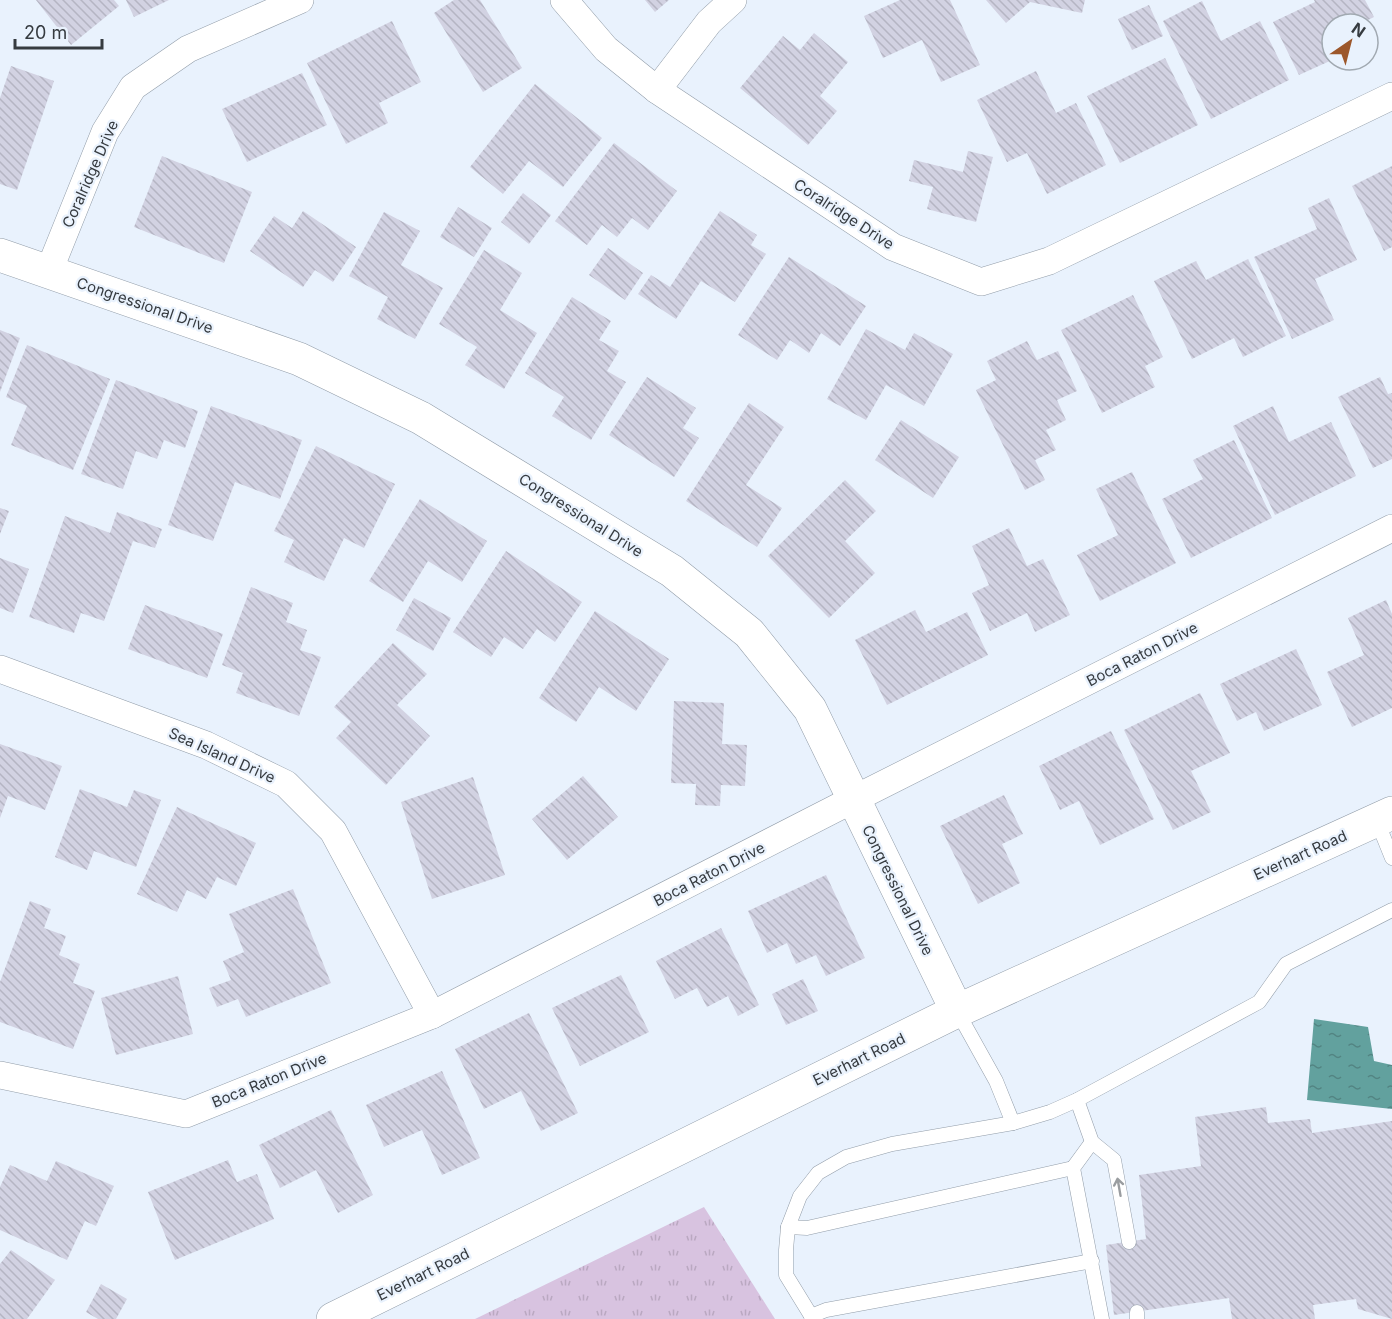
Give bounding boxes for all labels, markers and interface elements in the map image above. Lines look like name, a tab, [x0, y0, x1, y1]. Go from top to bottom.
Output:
scale bar	[15, 12, 102, 50]
north arrow	[1320, 12, 1380, 72]
text: N	[1348, 18, 1369, 41]
text: 20 m	[24, 22, 67, 43]
street label: Coralridge Drive	[58, 117, 122, 231]
street label: Coralridge Drive	[790, 175, 898, 253]
street label: Congressional Drive	[74, 273, 216, 337]
street label: Congressional Drive	[515, 469, 647, 561]
street label: Boca Raton Drive	[1083, 618, 1201, 690]
street label: Sea Island Drive	[166, 723, 278, 787]
street label: Congressional Drive	[858, 822, 938, 958]
street label: Everhart Road	[1250, 826, 1350, 884]
street label: Boca Raton Drive	[650, 838, 768, 910]
street label: Everhart Road	[810, 1028, 908, 1090]
street label: Boca Raton Drive	[209, 1048, 329, 1112]
one-way arrow	[1113, 1177, 1124, 1197]
street label: Everhart Road	[374, 1243, 472, 1305]

